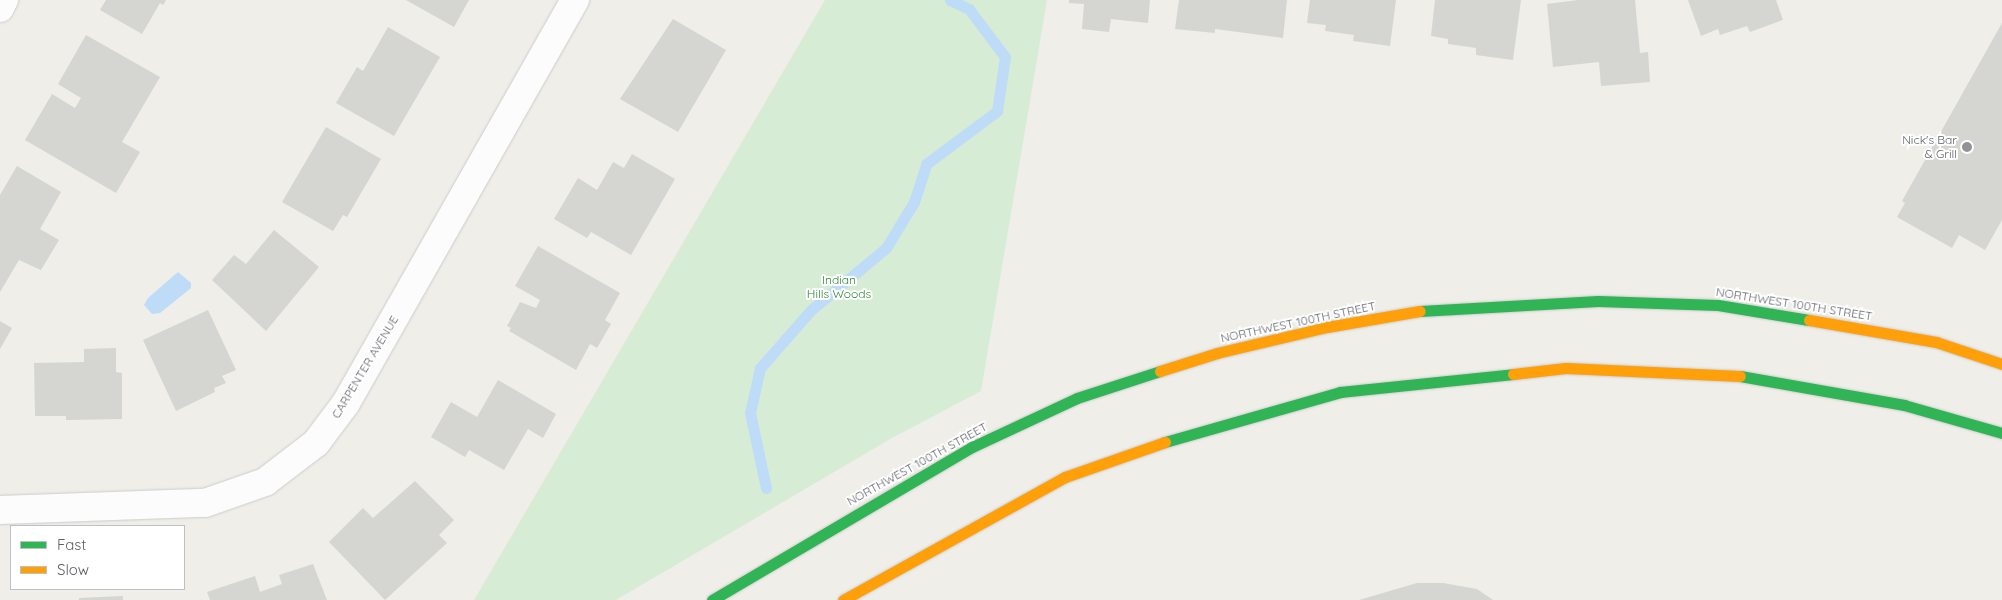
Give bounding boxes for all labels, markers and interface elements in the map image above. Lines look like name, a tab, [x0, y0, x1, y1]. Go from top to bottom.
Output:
place label: Nick's Bar & Grill	[1902, 133, 1957, 161]
marker: Nick's Bar & Grill	[1961, 141, 1973, 153]
park label: Indian Hills Woods	[807, 273, 871, 301]
street label: NORTHWEST 100TH STREET	[1715, 285, 1873, 323]
street label: NORTHWEST 100TH STREET	[1219, 299, 1377, 345]
street label: CARPENTER AVENUE	[329, 313, 401, 421]
street label: NORTHWEST 100TH STREET	[844, 419, 990, 509]
legend	[10, 525, 185, 590]
text: Fast	[57, 535, 86, 554]
text: Slow	[57, 560, 89, 579]

